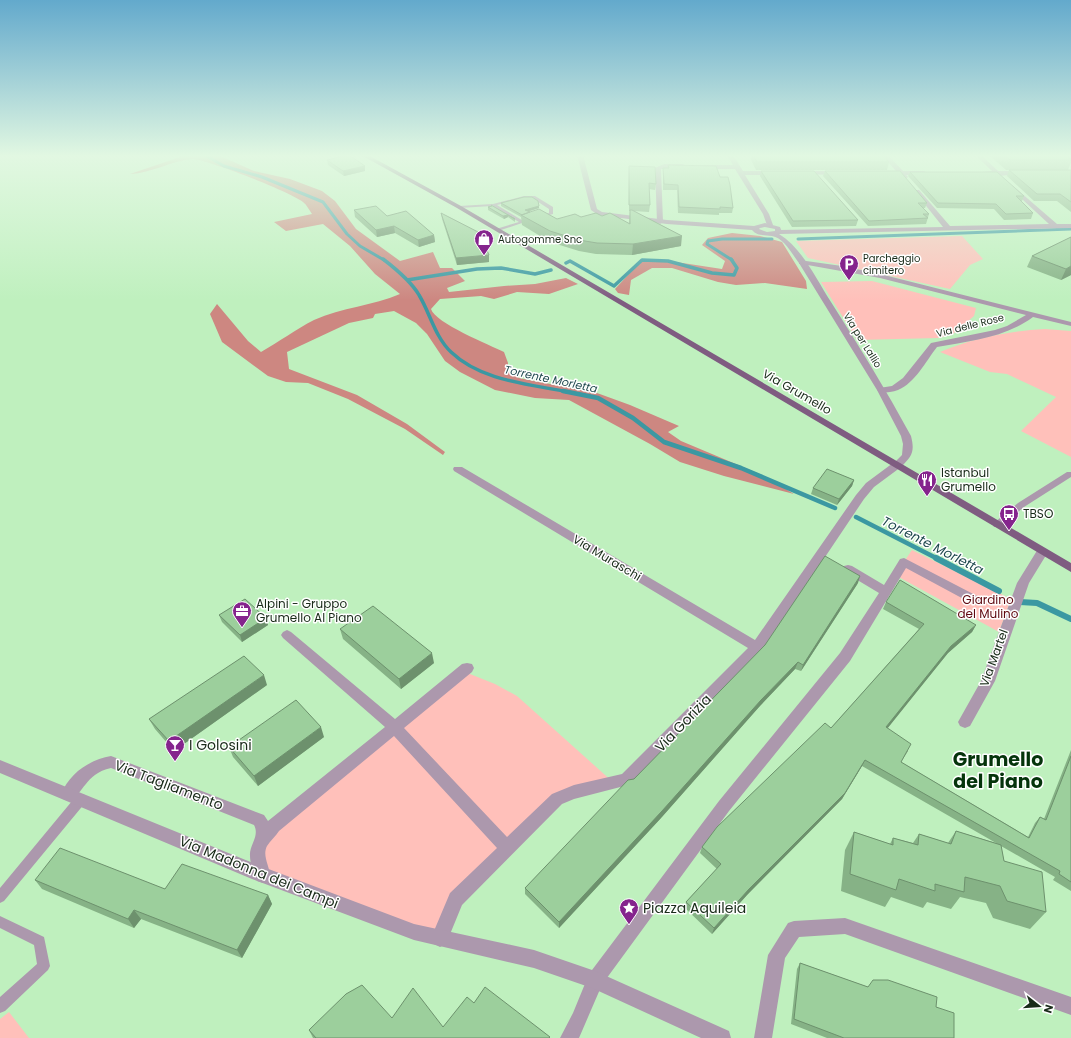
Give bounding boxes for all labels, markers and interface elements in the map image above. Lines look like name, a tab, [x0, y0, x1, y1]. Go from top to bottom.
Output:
shop icon: Autogomme Snc	[473, 228, 495, 256]
place label: Autogomme Snc	[498, 232, 582, 247]
place label: Parcheggio cimitero	[863, 251, 920, 278]
parking icon: Parcheggio cimitero	[838, 253, 860, 281]
street label: Via per Lallio	[840, 310, 886, 371]
street label: Via delle Rose	[935, 310, 1006, 341]
water label: Torrente Morletta	[503, 361, 600, 397]
street label: Via Grumello	[760, 365, 835, 418]
place label: Istanbul Grumello	[941, 464, 996, 495]
restaurant icon: Istanbul Grumello	[916, 469, 938, 497]
bus stop icon: TBSO	[998, 503, 1020, 531]
place label: TBSO	[1023, 505, 1053, 522]
water label: Torrente Morletta	[879, 512, 987, 579]
street label: Via Muraschi	[570, 530, 645, 585]
park label: Giardino del Mulino	[958, 591, 1019, 622]
place label: Alpini - Gruppo Grumello Al Piano	[256, 595, 362, 626]
office icon: Alpini - Gruppo Grumello Al Piano	[231, 600, 253, 628]
street label: Via Martel	[975, 627, 1012, 689]
street label: Via Gorizia	[650, 689, 716, 757]
bar icon: I Golosini	[164, 734, 186, 762]
place label: I Golosini	[189, 735, 252, 755]
district label: Grumello del Piano	[953, 746, 1043, 795]
street label: Via Tagliamento	[112, 755, 226, 815]
street label: Via Madonna dei Campi	[176, 831, 342, 913]
place icon: Piazza Aquileia	[618, 897, 640, 925]
place label: Piazza Aquileia	[643, 898, 746, 918]
north arrow	[1019, 986, 1059, 1026]
text: N	[1040, 1003, 1057, 1015]

